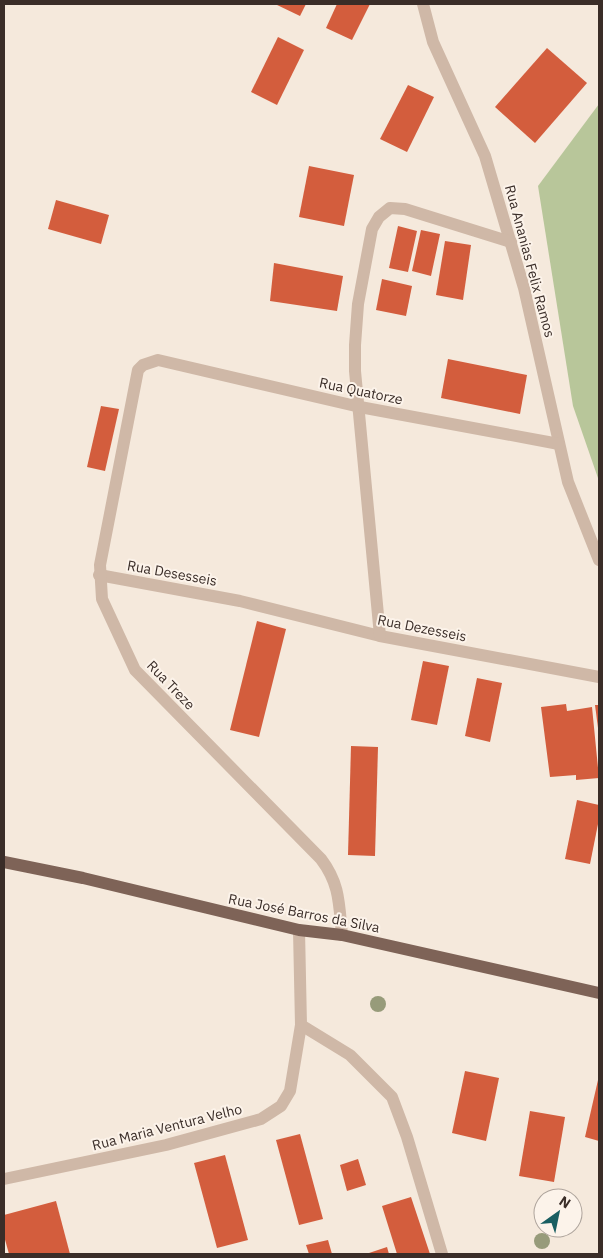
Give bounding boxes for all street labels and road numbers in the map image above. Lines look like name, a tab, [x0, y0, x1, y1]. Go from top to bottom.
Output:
street label: Rua Ananias Felix Ramos	[501, 183, 559, 339]
street label: Rua Quatorze	[318, 373, 405, 409]
street label: Rua Desesseis	[126, 556, 218, 590]
street label: Rua Dezesseis	[376, 611, 468, 645]
street label: Rua Treze	[143, 657, 199, 714]
street label: Rua José Barros da Silva	[227, 889, 382, 937]
street label: Rua Maria Ventura Velho	[90, 1100, 244, 1154]

